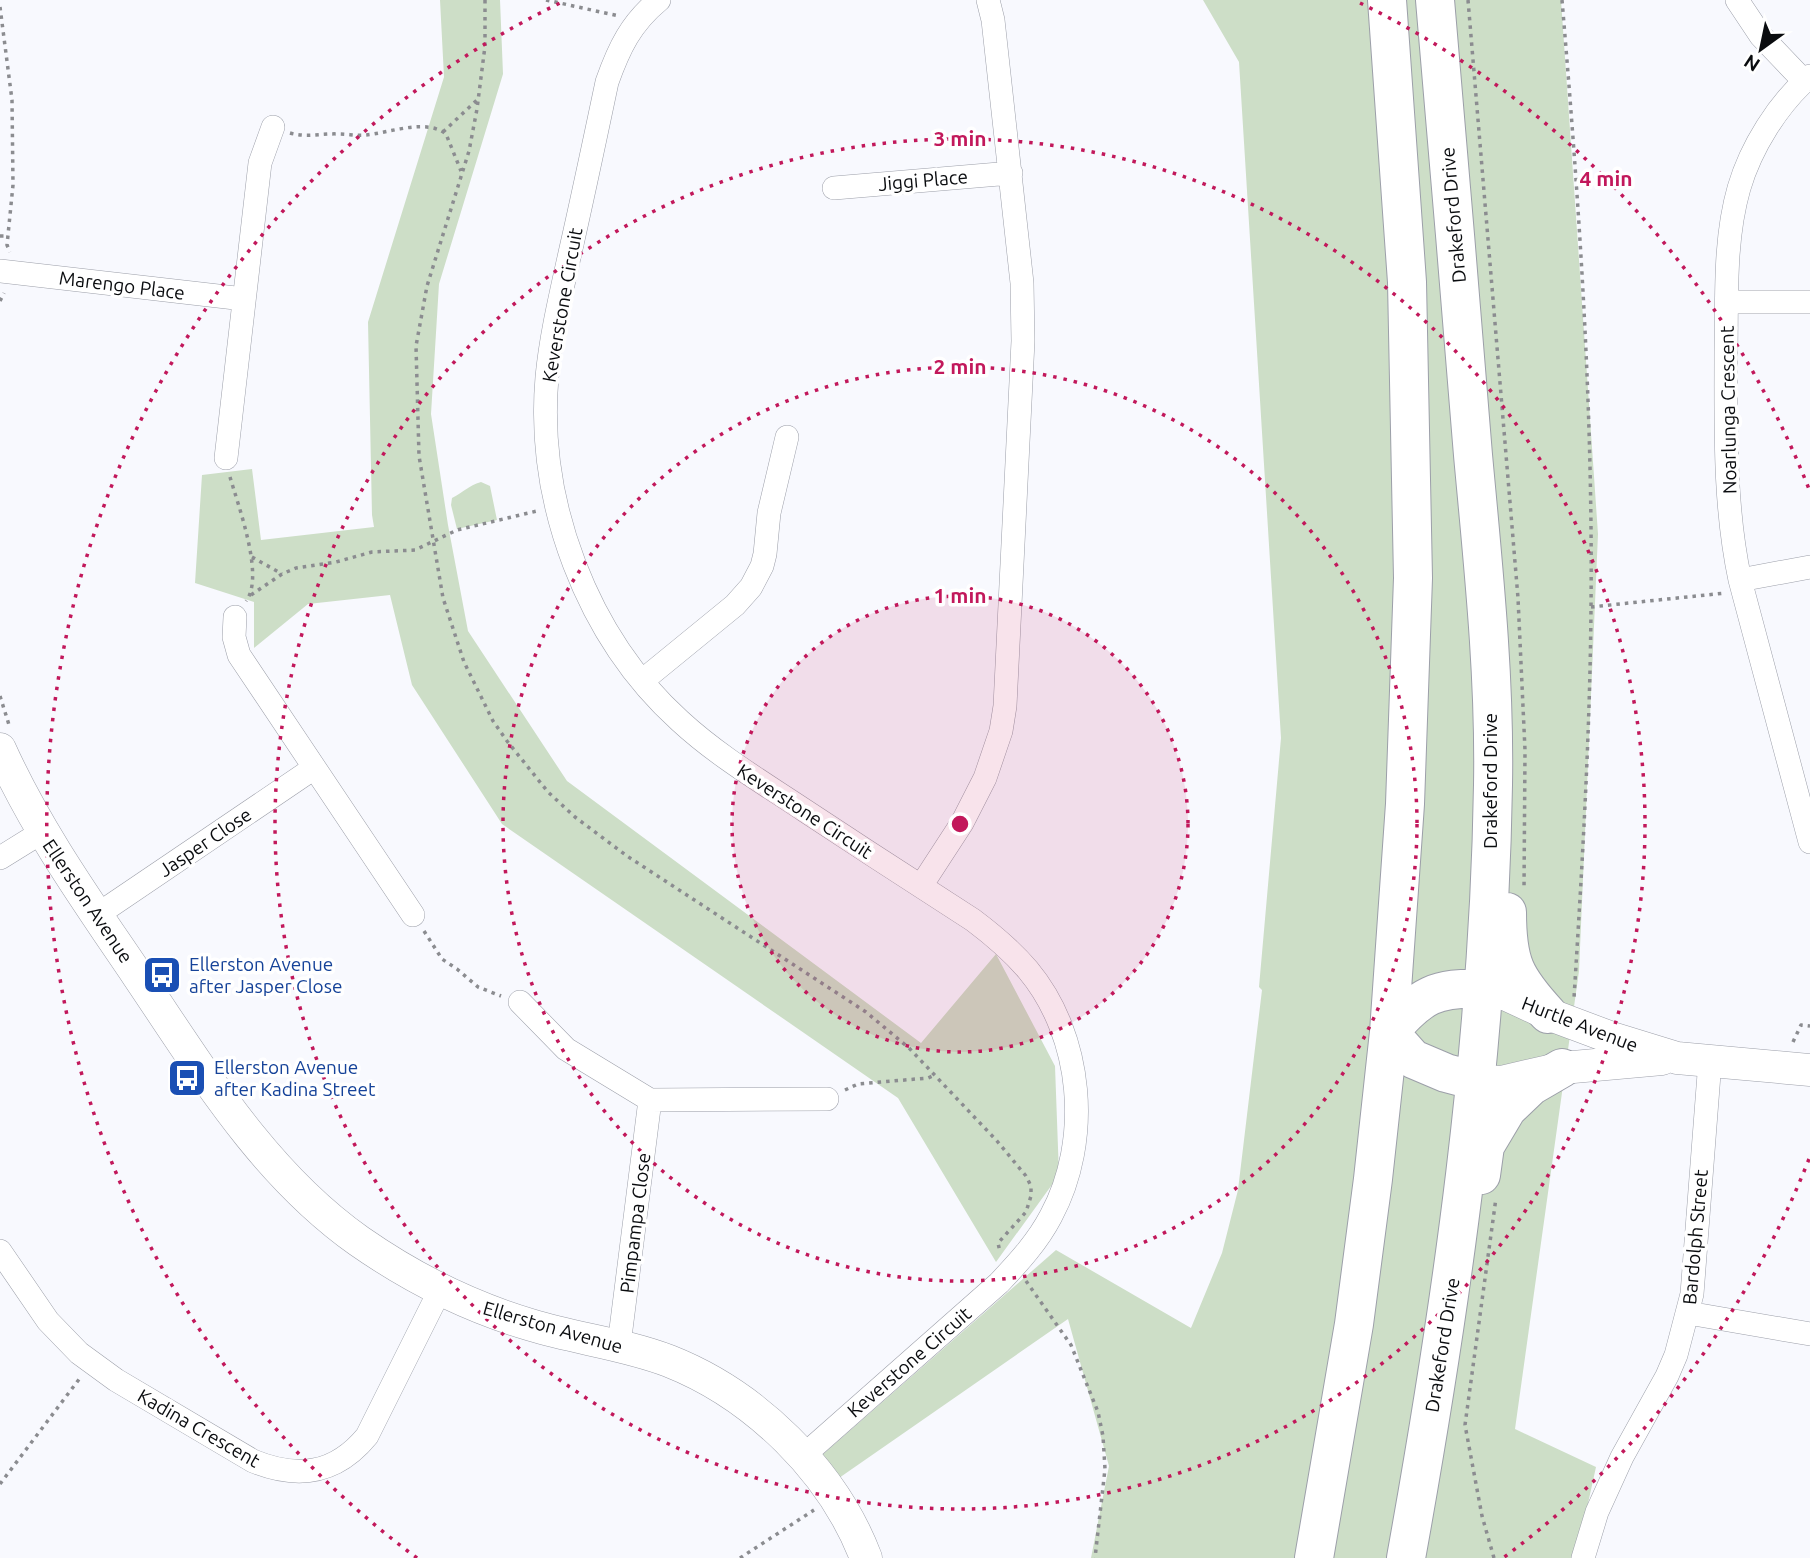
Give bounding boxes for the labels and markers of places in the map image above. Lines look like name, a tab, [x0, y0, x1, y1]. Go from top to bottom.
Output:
centre of rings	[948, 812, 972, 836]
place label: Ellerston Avenue after Jasper Close	[189, 953, 342, 997]
bus stop icon: Ellerston Avenue after Jasper Close	[141, 954, 183, 996]
place label: Ellerston Avenue after Kadina Street	[214, 1056, 376, 1100]
bus stop icon: Ellerston Avenue after Kadina Street	[166, 1057, 208, 1099]

